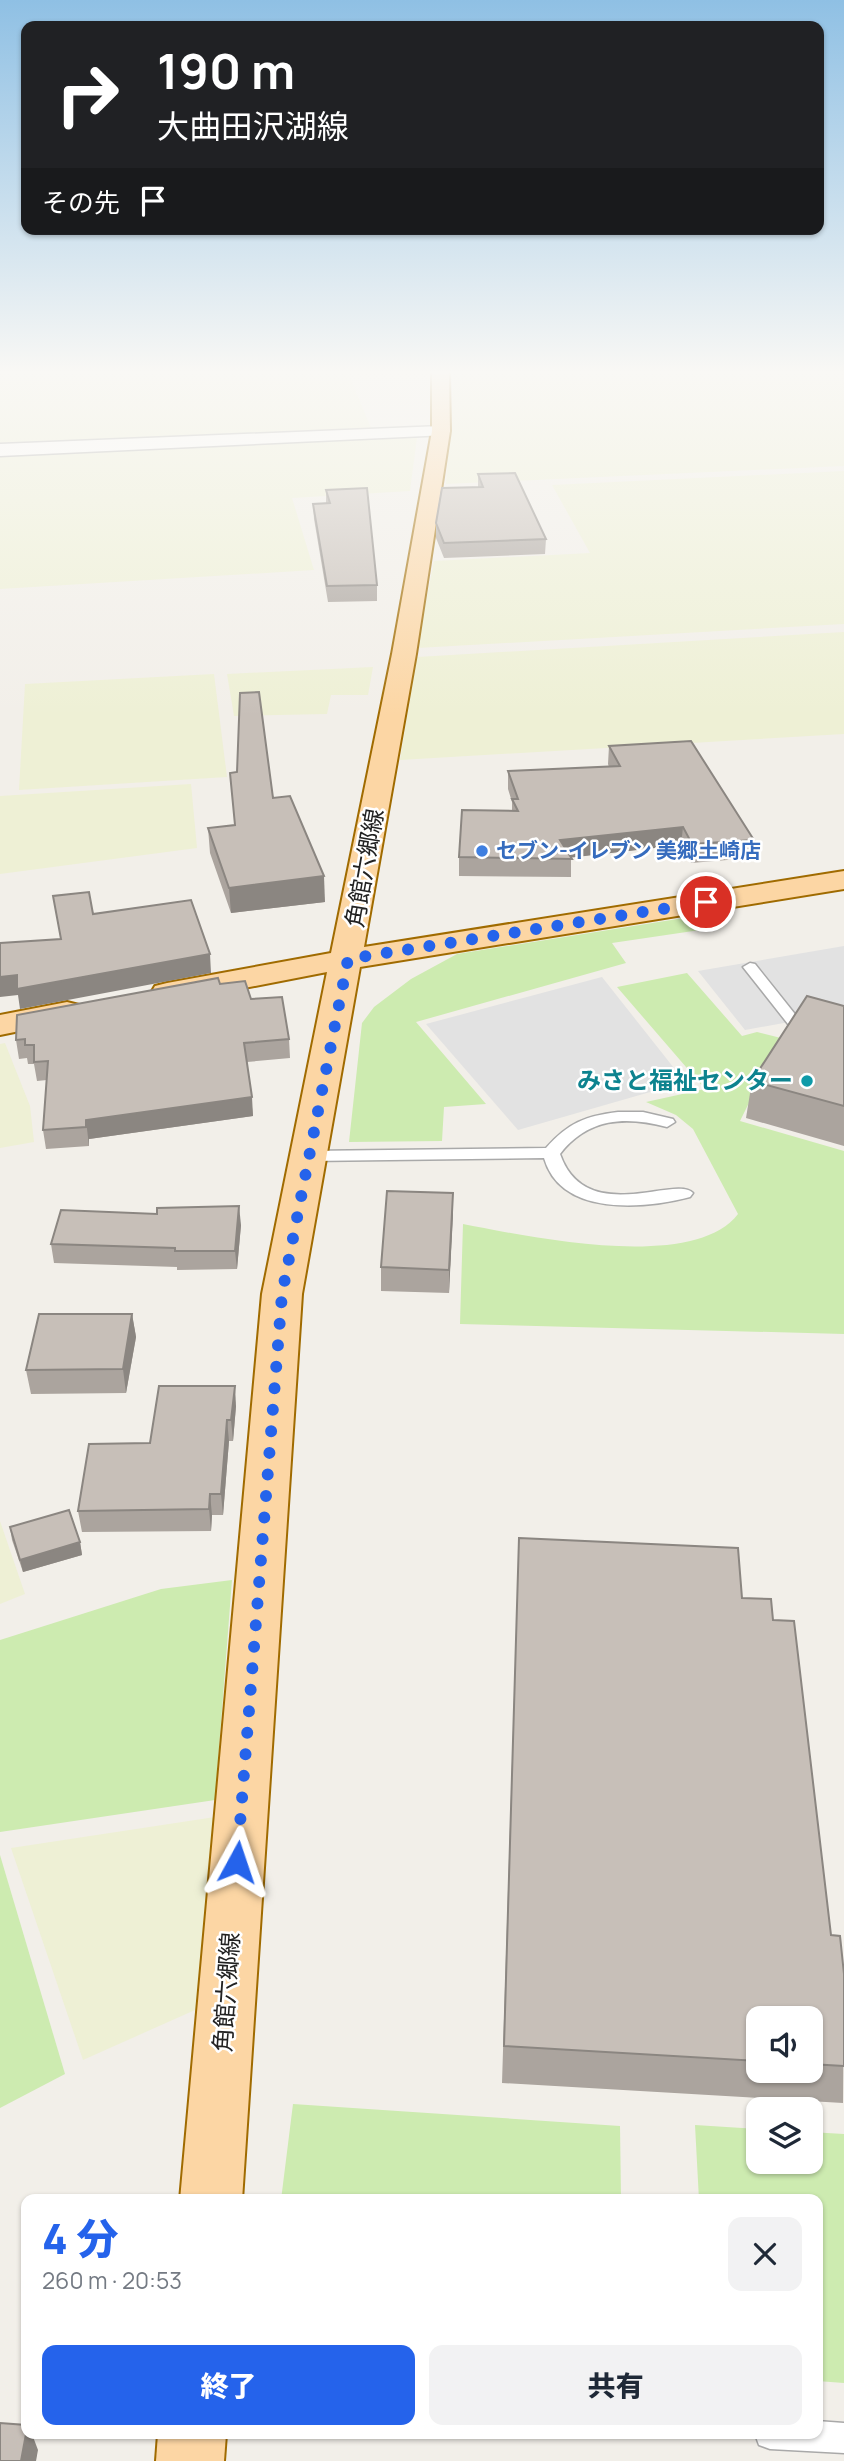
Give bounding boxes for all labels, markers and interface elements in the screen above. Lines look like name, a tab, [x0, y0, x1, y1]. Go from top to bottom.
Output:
text: 190 m	[157, 37, 295, 104]
icon: right	[42, 49, 133, 140]
text: 大曲田沢湖線	[157, 104, 349, 148]
icon: arrive	[134, 182, 172, 220]
text: その先	[42, 184, 120, 220]
street label: 角館六郷線	[337, 806, 390, 930]
place label: セブン-イレブン 美郷土崎店	[496, 836, 761, 864]
marker: セブン-イレブン 美郷土崎店	[474, 843, 490, 859]
pin	[676, 872, 736, 932]
icon: arrive	[687, 883, 725, 921]
place label: みさと福祉センター	[577, 1063, 793, 1096]
marker: みさと福祉センター	[799, 1073, 815, 1089]
position arrow	[200, 1825, 274, 1899]
street label: 角館六郷線	[205, 1931, 246, 2053]
map controls	[746, 2006, 823, 2174]
button: sound	[746, 2006, 823, 2083]
button: layers	[746, 2097, 823, 2174]
text: 4 分	[42, 2209, 118, 2267]
button: close	[728, 2217, 802, 2291]
text: 260 m · 20:53	[42, 2264, 182, 2296]
button: 終了	[42, 2345, 415, 2425]
button: 共有	[429, 2345, 802, 2425]

